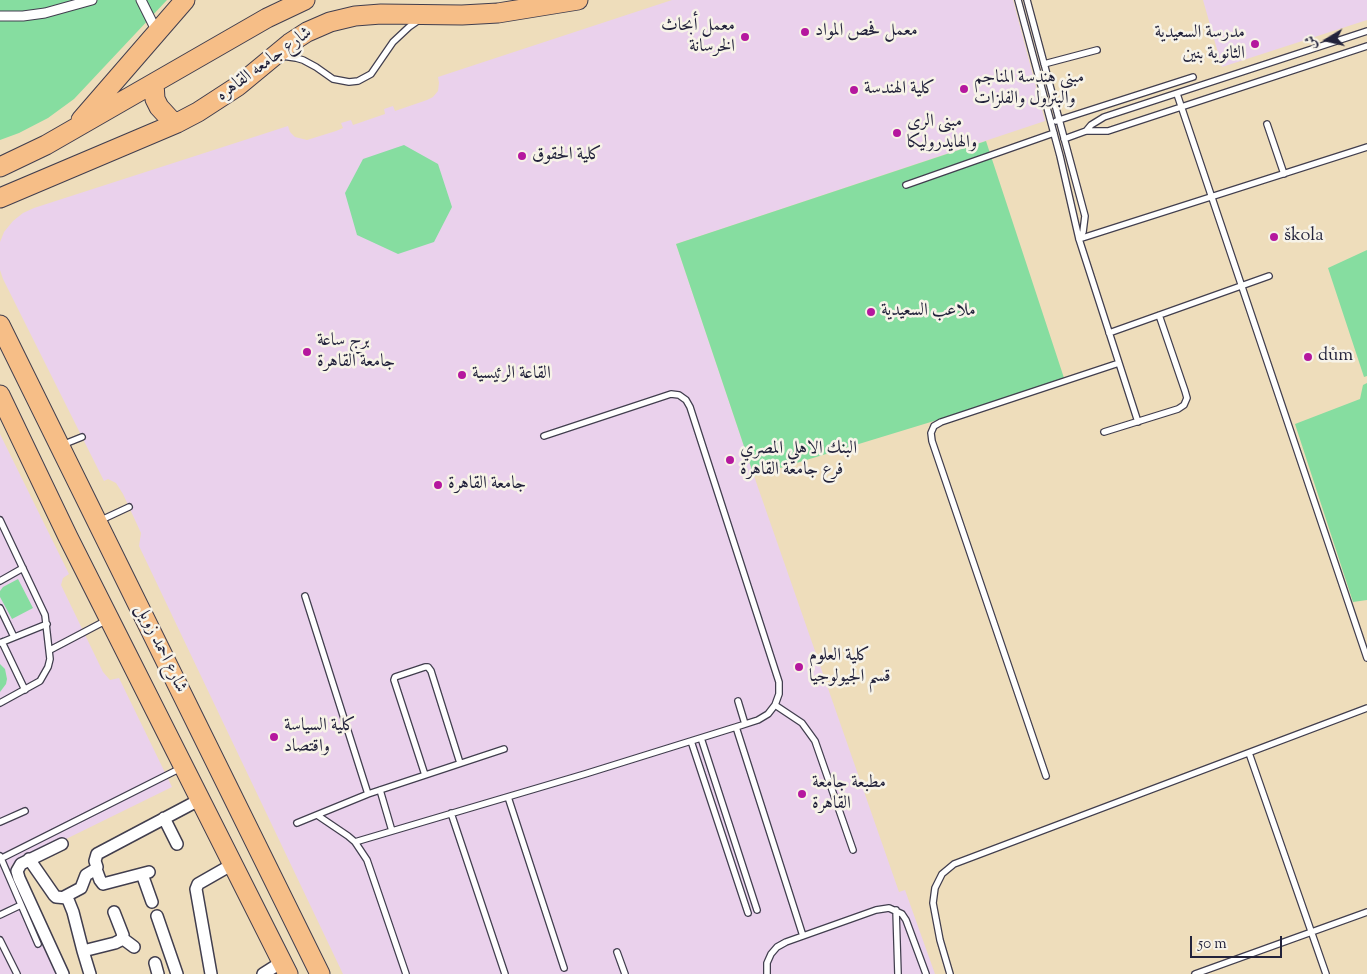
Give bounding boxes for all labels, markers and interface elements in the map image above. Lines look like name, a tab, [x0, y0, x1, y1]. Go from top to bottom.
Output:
north arrow	[1302, 15, 1352, 65]
place label: معمل أبحاث الخرسانة	[661, 16, 735, 58]
place label: معمل فحص المواد	[815, 21, 918, 43]
street label: شارع جامعه القاهره	[213, 23, 317, 107]
place label: مدرسة السعيدية الثانوية بنين	[1154, 23, 1245, 66]
marker: معمل فحص المواد	[799, 26, 811, 38]
marker: معمل أبحاث الخرسانة	[739, 31, 751, 43]
text: ش	[1301, 34, 1323, 51]
marker: مدرسة السعيدية الثانوية بنين	[1249, 38, 1261, 50]
place label: مبنى هندسة المناجم والبترول والفلزات	[974, 68, 1084, 110]
place label: كلية الهندسة	[864, 79, 935, 101]
marker: مبنى هندسة المناجم والبترول والفلزات	[958, 83, 970, 95]
marker: كلية الهندسة	[848, 84, 860, 96]
place label: مبنى الرى والهايدروليكا	[907, 112, 977, 154]
marker: مبنى الرى والهايدروليكا	[891, 127, 903, 139]
place label: كلية الحقوق	[532, 145, 602, 167]
marker: كلية الحقوق	[516, 150, 528, 162]
place label: škola	[1284, 226, 1324, 248]
marker: škola	[1268, 231, 1280, 243]
place label: ملاعب السعيدية	[881, 301, 976, 323]
marker: ملاعب السعيدية	[865, 306, 877, 318]
place label: برج ساعة جامعة القاهرة	[317, 331, 395, 374]
marker: برج ساعة جامعة القاهرة	[301, 346, 313, 358]
place label: dům	[1318, 346, 1353, 368]
marker: dům	[1302, 351, 1314, 363]
place label: القاعة الرئيسية	[472, 364, 551, 386]
marker: القاعة الرئيسية	[456, 369, 468, 381]
place label: البنك الاهلي المصري فرع جامعة القاهرة	[740, 439, 857, 482]
marker: البنك الاهلي المصري فرع جامعة القاهرة	[724, 454, 736, 466]
place label: جامعة القاهرة	[448, 474, 526, 496]
marker: جامعة القاهرة	[432, 479, 444, 491]
street label: شارع احمد زويل	[129, 601, 191, 697]
place label: كلية العلوم قسم الجيولوجيا	[809, 646, 891, 689]
marker: كلية العلوم قسم الجيولوجيا	[793, 661, 805, 673]
place label: كلية السياسة واقتصاد	[284, 716, 356, 759]
marker: كلية السياسة واقتصاد	[268, 731, 280, 743]
place label: مطبعة جامعة القاهرة	[812, 773, 886, 816]
marker: مطبعة جامعة القاهرة	[796, 788, 808, 800]
scale bar	[1192, 926, 1284, 958]
text: 50 m	[1198, 934, 1227, 955]

